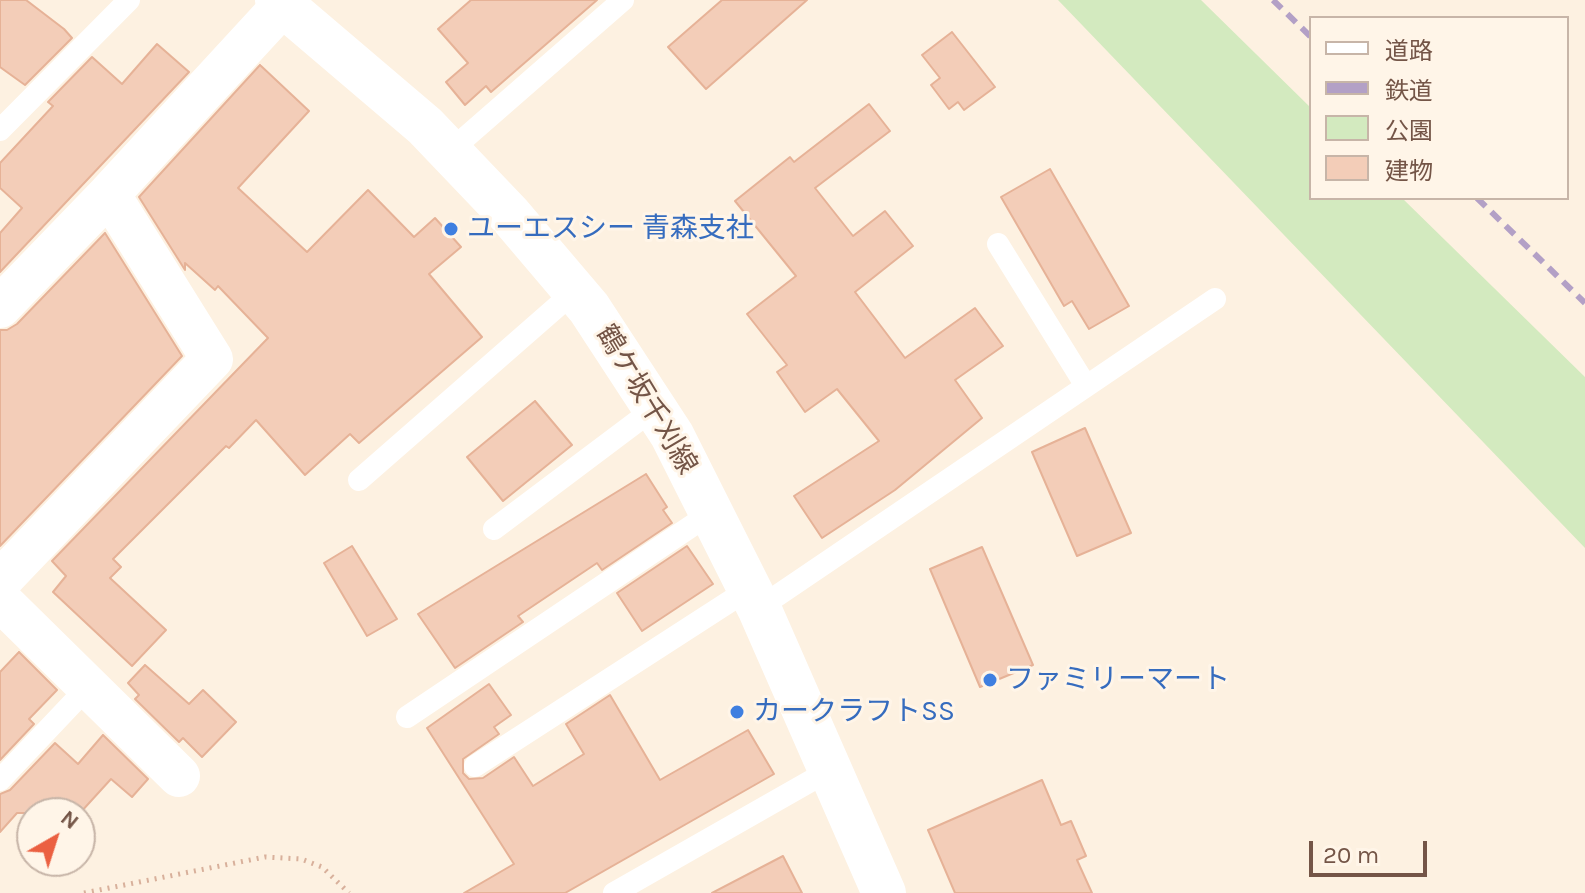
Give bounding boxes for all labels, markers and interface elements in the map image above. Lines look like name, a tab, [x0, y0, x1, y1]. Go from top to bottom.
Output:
legend	[1309, 16, 1569, 200]
text: 道路	[1385, 37, 1433, 65]
text: 鉄道	[1385, 77, 1433, 105]
text: 公園	[1385, 117, 1433, 145]
text: 建物	[1385, 157, 1433, 185]
place label: ユーエスシー 青森支社	[467, 212, 754, 246]
marker: ユーエスシー 青森支社	[442, 220, 460, 238]
street label: 鶴ケ坂千刈線	[588, 319, 704, 481]
place label: ファミリーマート	[1006, 663, 1230, 697]
marker: ファミリーマート	[981, 671, 999, 689]
place label: カークラフトSS	[753, 695, 955, 729]
marker: カークラフトSS	[728, 703, 746, 721]
north arrow	[16, 797, 96, 877]
text: N	[56, 805, 84, 835]
scale bar	[1313, 825, 1431, 875]
text: 20 m	[1323, 841, 1379, 869]

